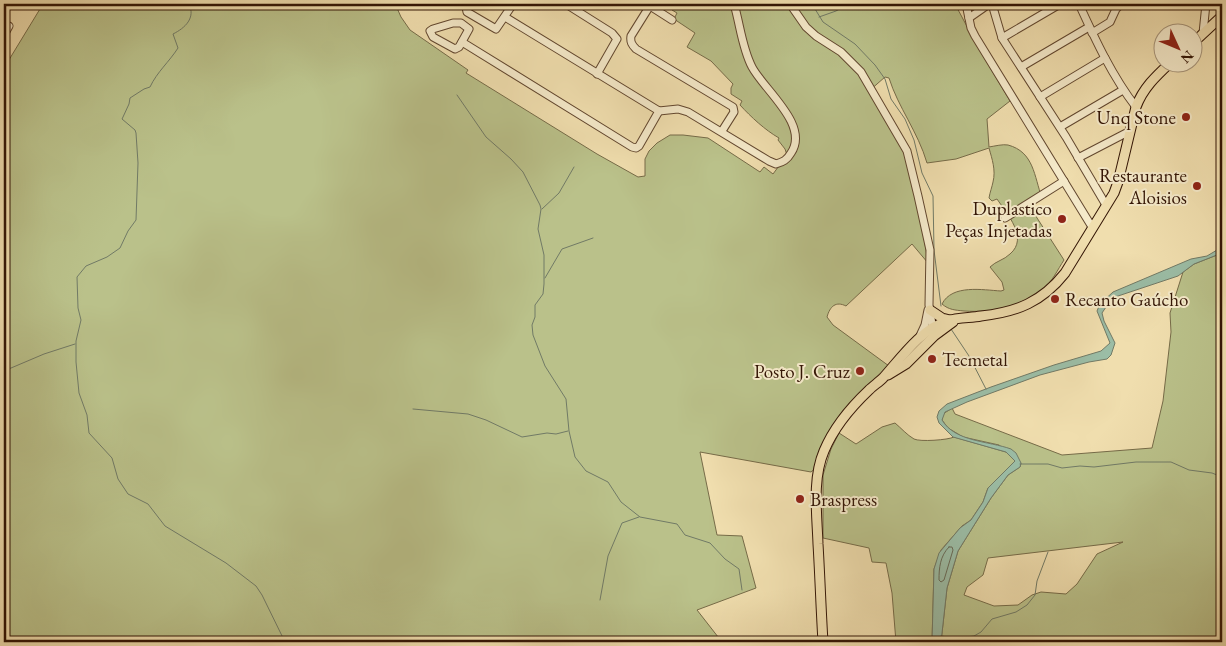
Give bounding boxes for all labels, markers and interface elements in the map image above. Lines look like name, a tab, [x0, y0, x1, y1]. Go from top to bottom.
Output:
north arrow	[1154, 22, 1204, 72]
text: N	[1176, 47, 1198, 68]
place label: Unq Stone	[1097, 105, 1176, 130]
marker: Unq Stone	[1180, 111, 1192, 123]
place label: Restaurante Aloisios	[1099, 163, 1187, 210]
marker: Restaurante Aloisios	[1191, 180, 1203, 192]
place label: Duplastico Peças Injetadas	[945, 196, 1052, 243]
marker: Duplastico Peças Injetadas	[1056, 213, 1068, 225]
place label: Recanto Gaúcho	[1065, 287, 1188, 312]
marker: Recanto Gaúcho	[1049, 293, 1061, 305]
place label: Tecmetal	[942, 347, 1008, 372]
marker: Tecmetal	[926, 353, 938, 365]
place label: Posto J. Cruz	[754, 359, 851, 384]
marker: Posto J. Cruz	[854, 365, 866, 377]
place label: Braspress	[810, 487, 877, 512]
marker: Braspress	[794, 493, 806, 505]

